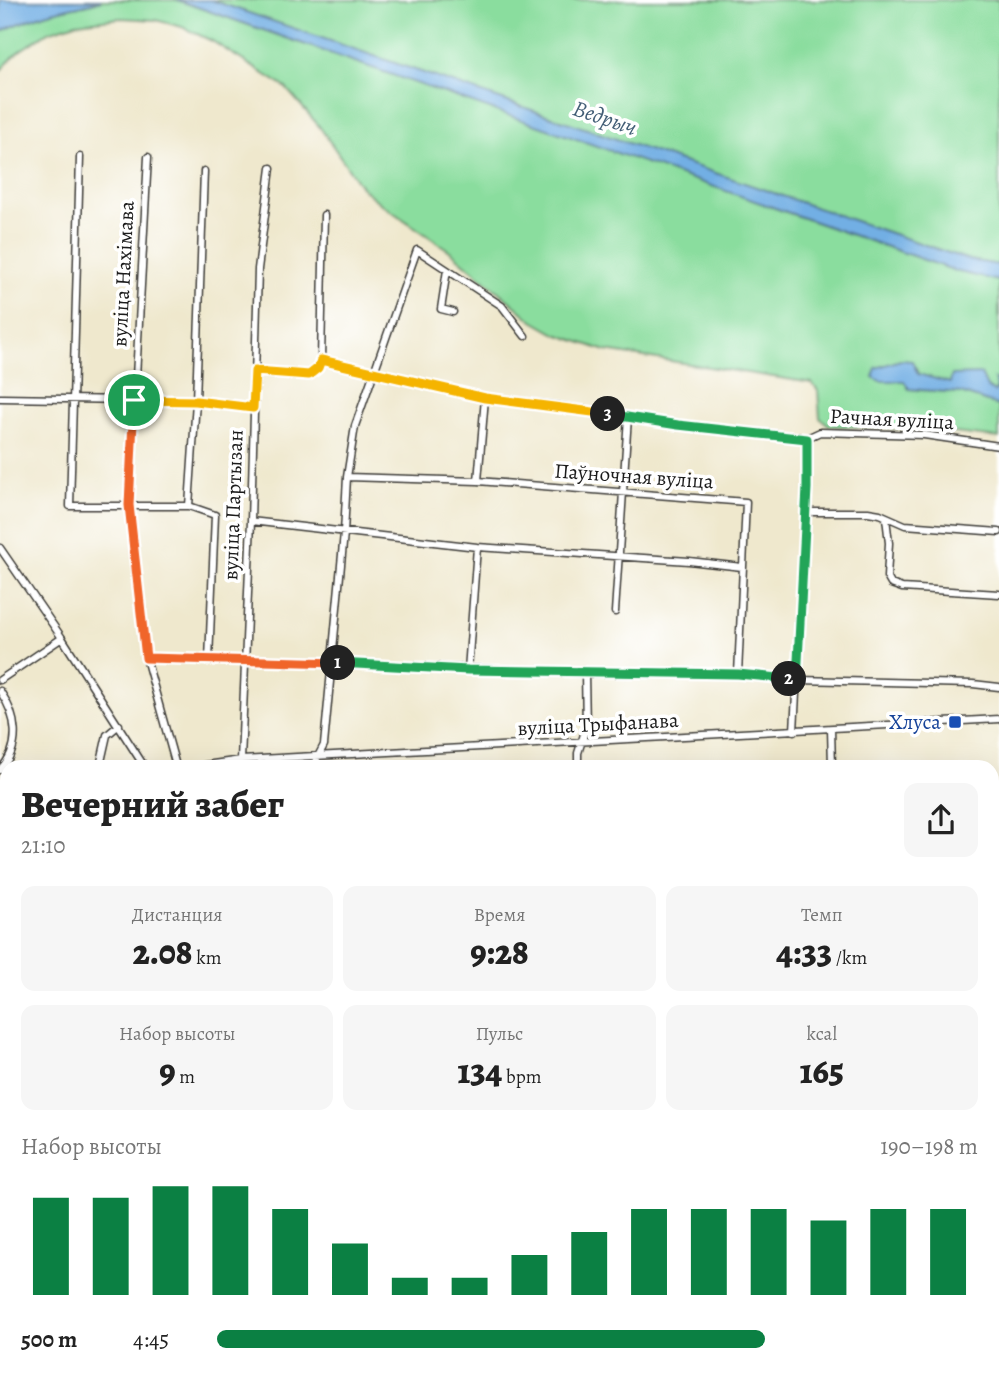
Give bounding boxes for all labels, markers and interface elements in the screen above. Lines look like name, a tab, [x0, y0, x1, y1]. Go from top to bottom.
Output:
water label: Ведрыч	[569, 93, 641, 143]
street label: вуліца Нахімава	[105, 200, 141, 348]
pin	[104, 370, 164, 430]
icon: arrive	[115, 381, 153, 419]
pin: 3	[590, 396, 626, 432]
text: 3	[603, 400, 612, 426]
street label: Рачная вуліца	[829, 402, 955, 436]
street label: вуліца Партызан	[216, 429, 250, 581]
street label: Паўночная вуліца	[553, 456, 715, 496]
pin: 1	[320, 646, 356, 680]
text: 1	[334, 649, 341, 675]
pin: 2	[772, 662, 806, 696]
text: 2	[784, 665, 793, 691]
street label: вуліца Трыфанава	[517, 706, 680, 742]
place label: Хлуса	[889, 708, 941, 736]
marker: Хлуса	[947, 714, 963, 730]
text: Вечерний забег	[21, 778, 284, 830]
button: share	[904, 783, 978, 857]
text: 21:10	[21, 830, 65, 861]
text: Дистанция	[132, 902, 222, 928]
text: Время	[474, 902, 525, 928]
text: Темп	[801, 902, 843, 928]
text: 2.08	[133, 928, 193, 976]
text: 9:28	[470, 928, 529, 976]
text: 4:33	[776, 928, 832, 976]
text: km	[193, 945, 222, 971]
text: /km	[832, 945, 867, 971]
text: Набор высоты	[119, 1021, 235, 1047]
text: Пульс	[476, 1021, 523, 1047]
text: kcal	[807, 1021, 837, 1047]
text: 9	[159, 1047, 176, 1095]
text: 134	[457, 1047, 502, 1095]
text: 165	[800, 1047, 844, 1095]
text: m	[176, 1064, 195, 1090]
text: bpm	[502, 1064, 542, 1090]
text: Набор высоты	[21, 1131, 162, 1162]
text: 190–198 m	[880, 1131, 978, 1162]
text: 500 m	[21, 1324, 77, 1355]
text: 4:45	[133, 1324, 169, 1355]

